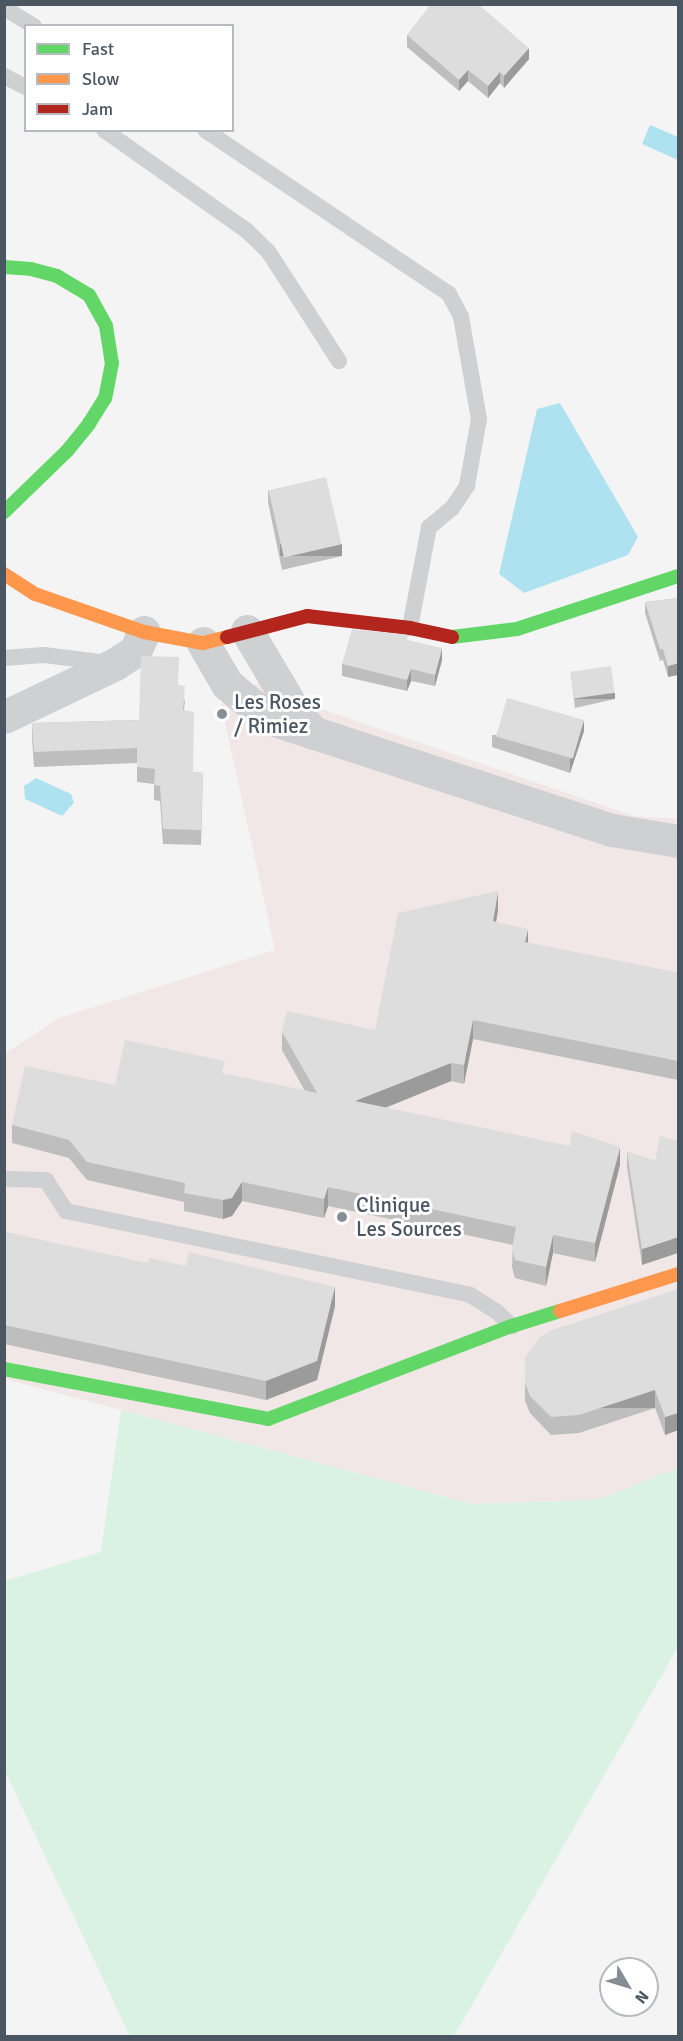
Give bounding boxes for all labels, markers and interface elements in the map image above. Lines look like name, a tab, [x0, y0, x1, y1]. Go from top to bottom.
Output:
legend	[24, 24, 234, 132]
text: Fast	[82, 38, 114, 60]
text: Slow	[82, 68, 119, 90]
text: Jam	[82, 98, 113, 120]
place label: Les Roses / Rimiez	[234, 689, 321, 739]
marker: Les Roses / Rimiez	[215, 707, 229, 721]
place label: Clinique Les Sources	[356, 1192, 462, 1242]
marker: Clinique Les Sources	[333, 1208, 351, 1226]
north arrow	[599, 1957, 659, 2017]
text: N	[630, 1986, 653, 2007]

